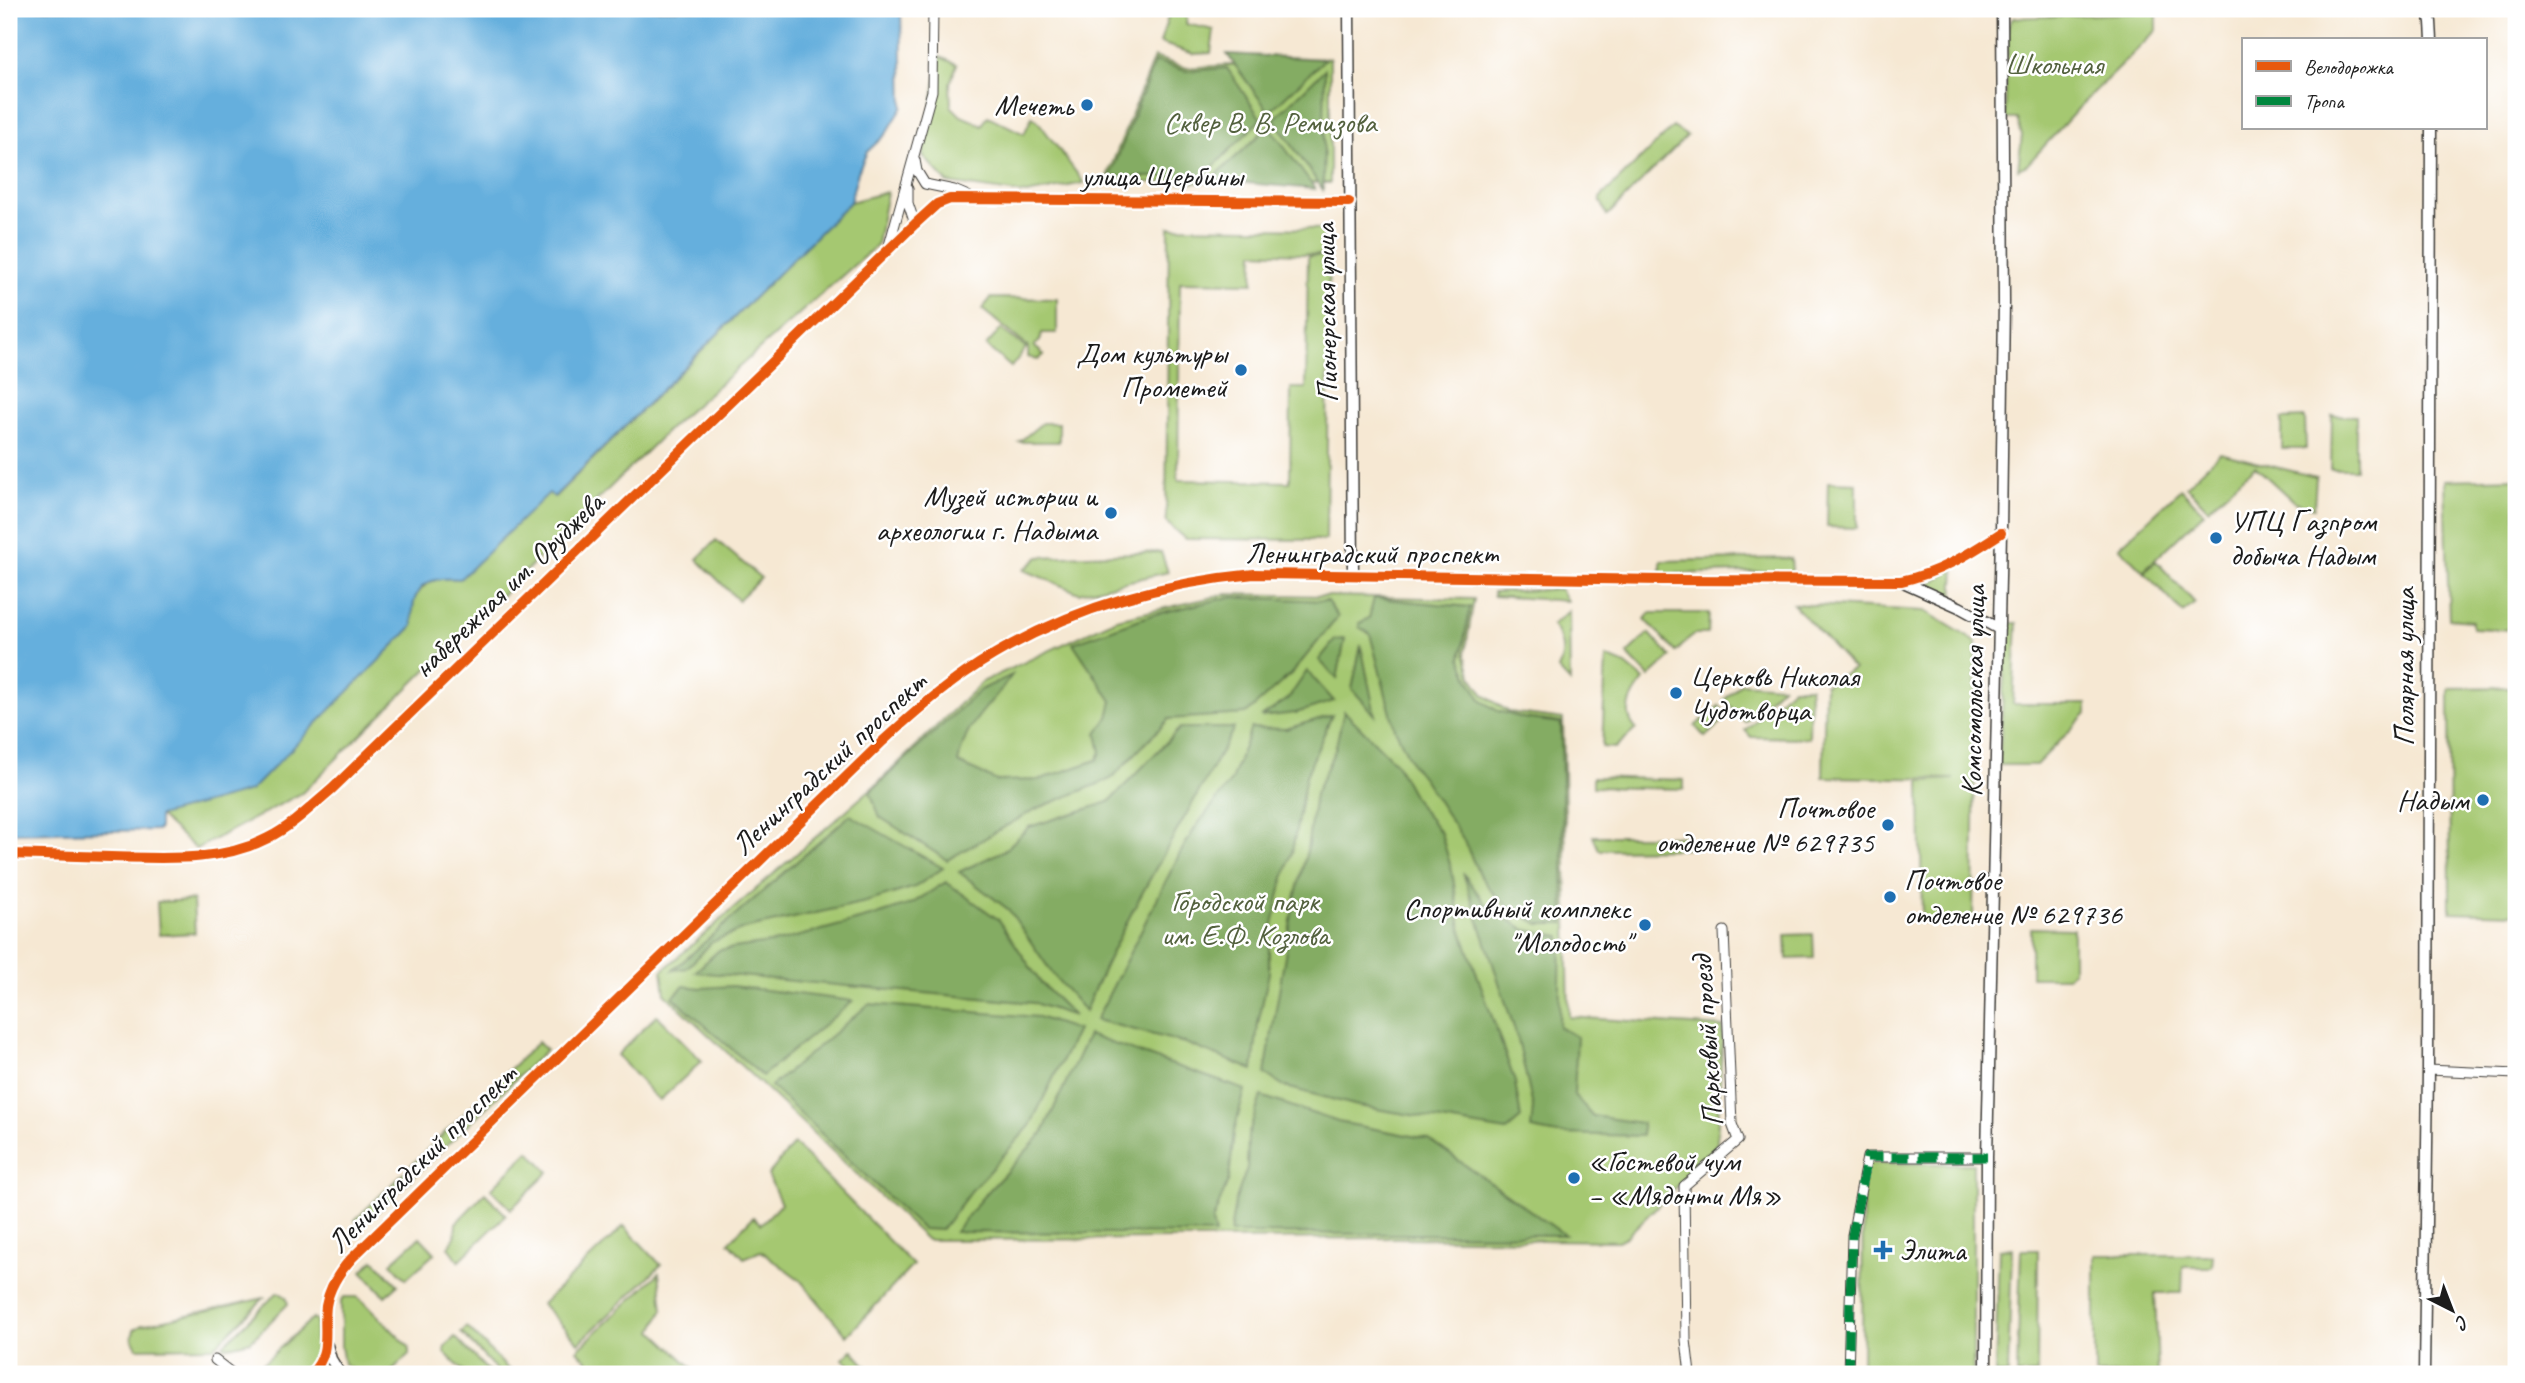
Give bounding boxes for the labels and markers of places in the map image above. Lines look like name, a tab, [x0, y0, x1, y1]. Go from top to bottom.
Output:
place label: Мечеть	[994, 86, 1075, 124]
marker: Мечеть	[1079, 97, 1095, 113]
place label: Дом культуры Прометей	[1076, 334, 1229, 406]
marker: Дом культуры Прометей	[1233, 362, 1249, 378]
place label: Музей истории и археологии г. Надыма	[876, 477, 1099, 549]
place label: УПЦ Газпром добыча Надым	[2230, 502, 2378, 574]
marker: Музей истории и археологии г. Надыма	[1103, 505, 1119, 521]
marker: УПЦ Газпром добыча Надым	[2208, 530, 2224, 546]
place label: Церковь Николая Чудотворца	[1690, 657, 1862, 729]
marker: Церковь Николая Чудотворца	[1668, 685, 1684, 701]
place label: Надым	[2397, 781, 2470, 819]
place label: Почтовое отделение № 629735	[1656, 789, 1876, 861]
marker: Надым	[2475, 792, 2491, 808]
marker: Почтовое отделение № 629735	[1880, 817, 1896, 833]
place label: Почтовое отделение № 629736	[1904, 861, 2124, 933]
place label: Спортивный комплекс "Молодость"	[1403, 889, 1637, 961]
marker: Почтовое отделение № 629736	[1882, 889, 1898, 905]
marker: Спортивный комплекс "Молодость"	[1637, 917, 1653, 933]
place label: «Гостевой чум – «Мядонти Мя»	[1588, 1142, 1782, 1214]
marker: «Гостевой чум – «Мядонти Мя»	[1566, 1170, 1582, 1186]
place label: Элита	[1899, 1231, 1968, 1269]
marker: Элита	[1873, 1240, 1893, 1260]

